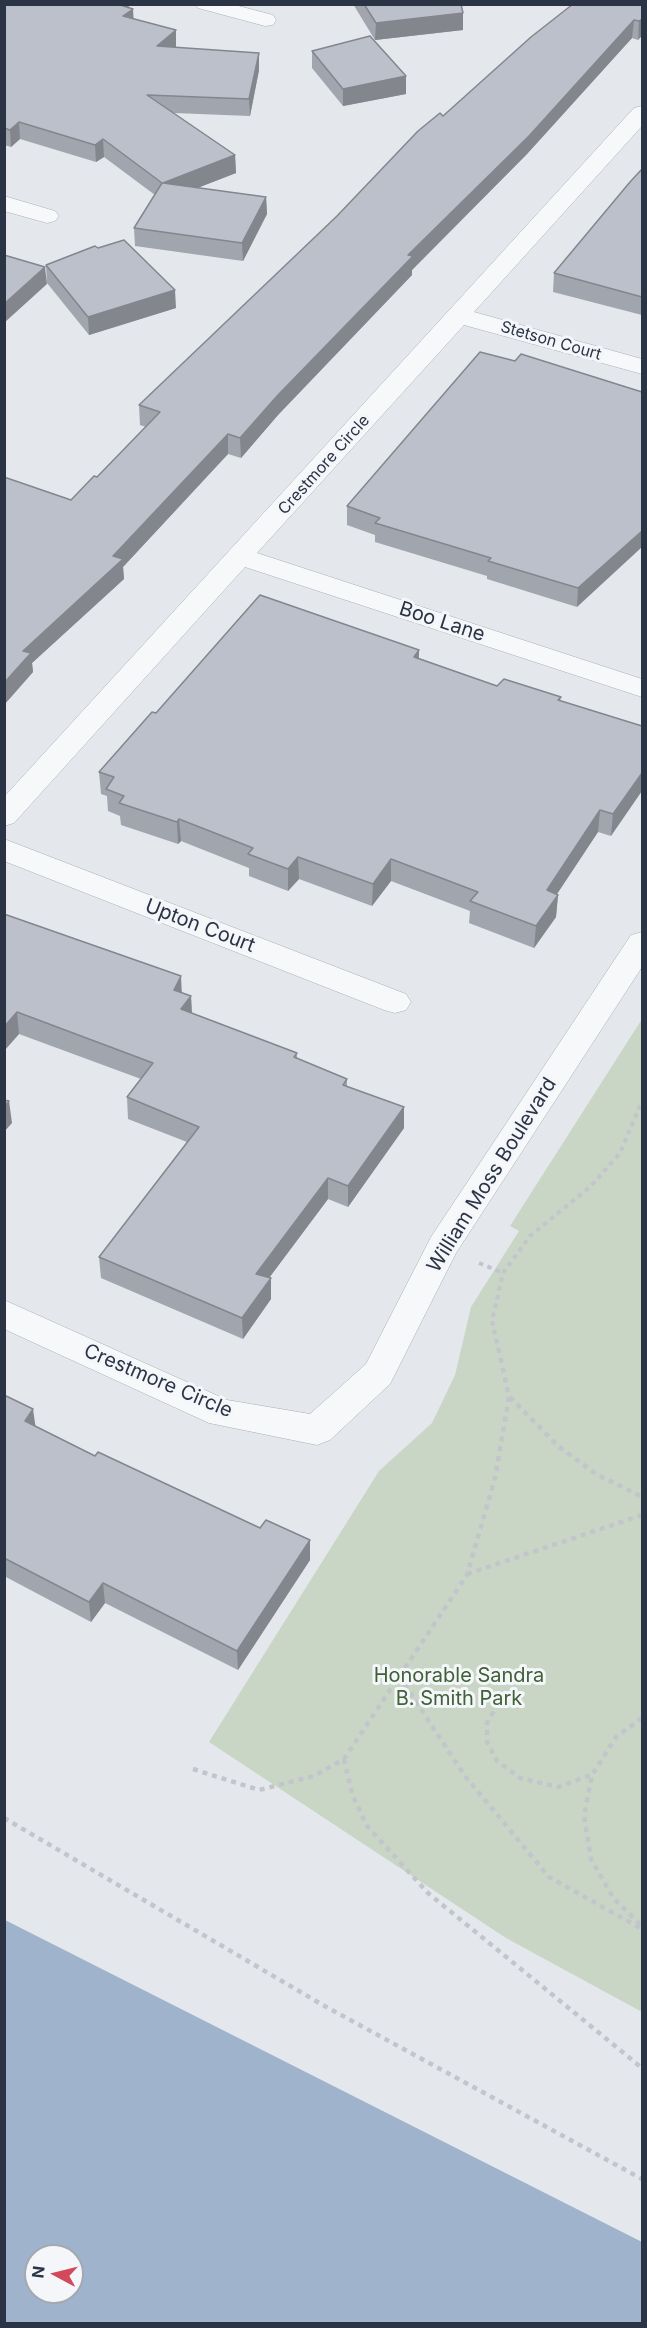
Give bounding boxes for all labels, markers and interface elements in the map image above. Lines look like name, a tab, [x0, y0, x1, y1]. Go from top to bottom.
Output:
street label: Stetson Court	[498, 317, 604, 365]
street label: Crestmore Circle	[274, 411, 374, 519]
street label: Boo Lane	[396, 597, 488, 647]
street label: Upton Court	[142, 894, 258, 958]
street label: William Moss Boulevard	[422, 1073, 562, 1277]
street label: Crestmore Circle	[80, 1339, 236, 1423]
park label: Honorable Sandra B. Smith Park	[374, 1664, 544, 1711]
north arrow	[24, 2244, 84, 2304]
text: N	[27, 2265, 49, 2279]

